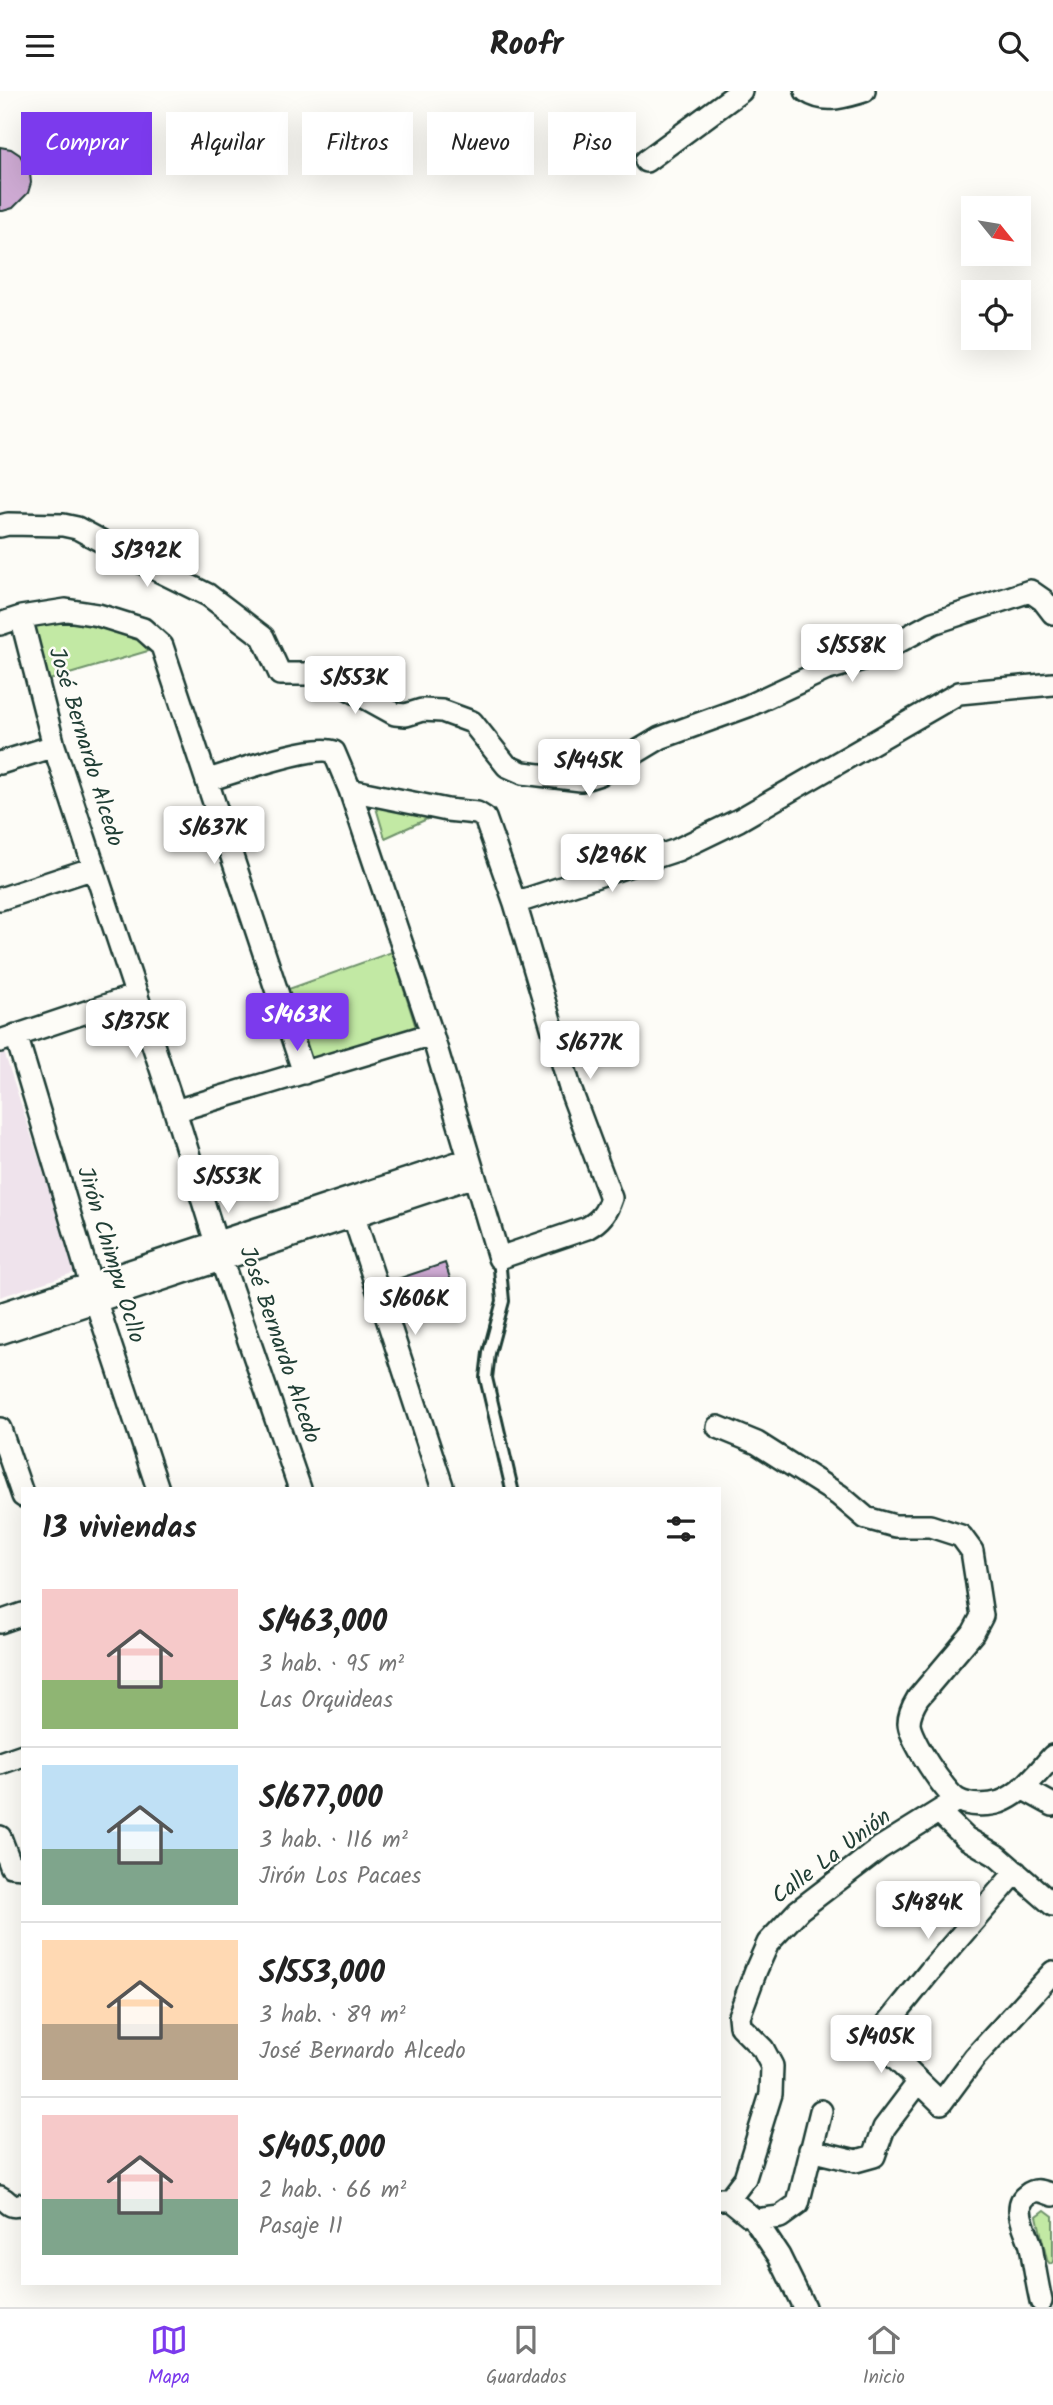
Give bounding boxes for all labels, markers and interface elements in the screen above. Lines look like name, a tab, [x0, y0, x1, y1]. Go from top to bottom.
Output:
text: Roofr	[490, 20, 563, 71]
icon: menu	[21, 27, 59, 65]
icon: search	[994, 27, 1032, 65]
chip: Comprar	[21, 112, 152, 175]
chip: Alquilar	[166, 112, 288, 175]
chip: Filtros	[302, 112, 413, 175]
chip: Nuevo	[427, 112, 534, 175]
chip: Piso	[548, 112, 636, 175]
north arrow	[961, 196, 1031, 266]
map controls	[961, 196, 1031, 350]
button: locate	[961, 280, 1031, 350]
pin: S/392K	[90, 529, 204, 589]
text: S/392K	[112, 534, 182, 570]
pin: S/558K	[795, 625, 909, 684]
text: S/558K	[817, 629, 887, 665]
street label: José Bernardo Alcedo	[38, 643, 132, 851]
pin: S/553K	[298, 657, 412, 716]
text: S/553K	[321, 661, 389, 697]
pin: S/445K	[532, 739, 646, 799]
text: S/445K	[554, 744, 624, 780]
pin: S/637K	[157, 807, 271, 866]
text: S/637K	[180, 811, 248, 847]
pin: S/296K	[555, 835, 669, 894]
text: S/296K	[577, 839, 647, 875]
pin: S/463K	[240, 993, 354, 1053]
text: S/463K	[262, 998, 332, 1034]
pin: S/375K	[79, 1000, 193, 1060]
text: S/375K	[102, 1005, 170, 1041]
pin: S/677K	[533, 1021, 647, 1081]
text: S/677K	[556, 1026, 624, 1062]
pin: S/553K	[171, 1155, 285, 1215]
text: S/553K	[194, 1160, 262, 1196]
street label: Jirón Chimpu Ocllo	[66, 1162, 154, 1348]
street label: José Bernardo Alcedo	[228, 1241, 330, 1449]
pin: S/606K	[358, 1277, 472, 1337]
text: S/606K	[380, 1282, 450, 1318]
text: 13 viviendas	[42, 1505, 197, 1553]
icon: filters	[662, 1510, 700, 1548]
text: S/463,000	[259, 1599, 387, 1647]
icon: home	[98, 1617, 182, 1701]
text: 3 hab. · 95 m²	[259, 1647, 404, 1683]
text: Las Orquideas	[259, 1683, 393, 1719]
text: S/677,000	[259, 1775, 383, 1823]
icon: home	[98, 1793, 182, 1877]
street label: Calle La Unión	[764, 1800, 900, 1914]
text: 3 hab. · 116 m²	[259, 1823, 408, 1859]
text: Jirón Los Pacaes	[259, 1859, 421, 1895]
pin: S/484K	[871, 1881, 985, 1941]
text: S/484K	[892, 1886, 964, 1922]
text: S/553,000	[259, 1950, 385, 1998]
icon: home	[98, 1968, 182, 2052]
text: 3 hab. · 89 m²	[259, 1998, 406, 2034]
pin: S/405K	[824, 2015, 938, 2075]
text: S/405K	[846, 2020, 916, 2056]
text: José Bernardo Alcedo	[259, 2034, 466, 2070]
text: S/405,000	[259, 2125, 385, 2173]
icon: home	[98, 2143, 182, 2227]
text: 2 hab. · 66 m²	[259, 2173, 406, 2209]
text: Pasaje 11	[259, 2209, 343, 2245]
tab: Mapa	[148, 2321, 190, 2393]
tab: Guardados	[486, 2321, 567, 2393]
tab: Inicio	[863, 2321, 905, 2393]

